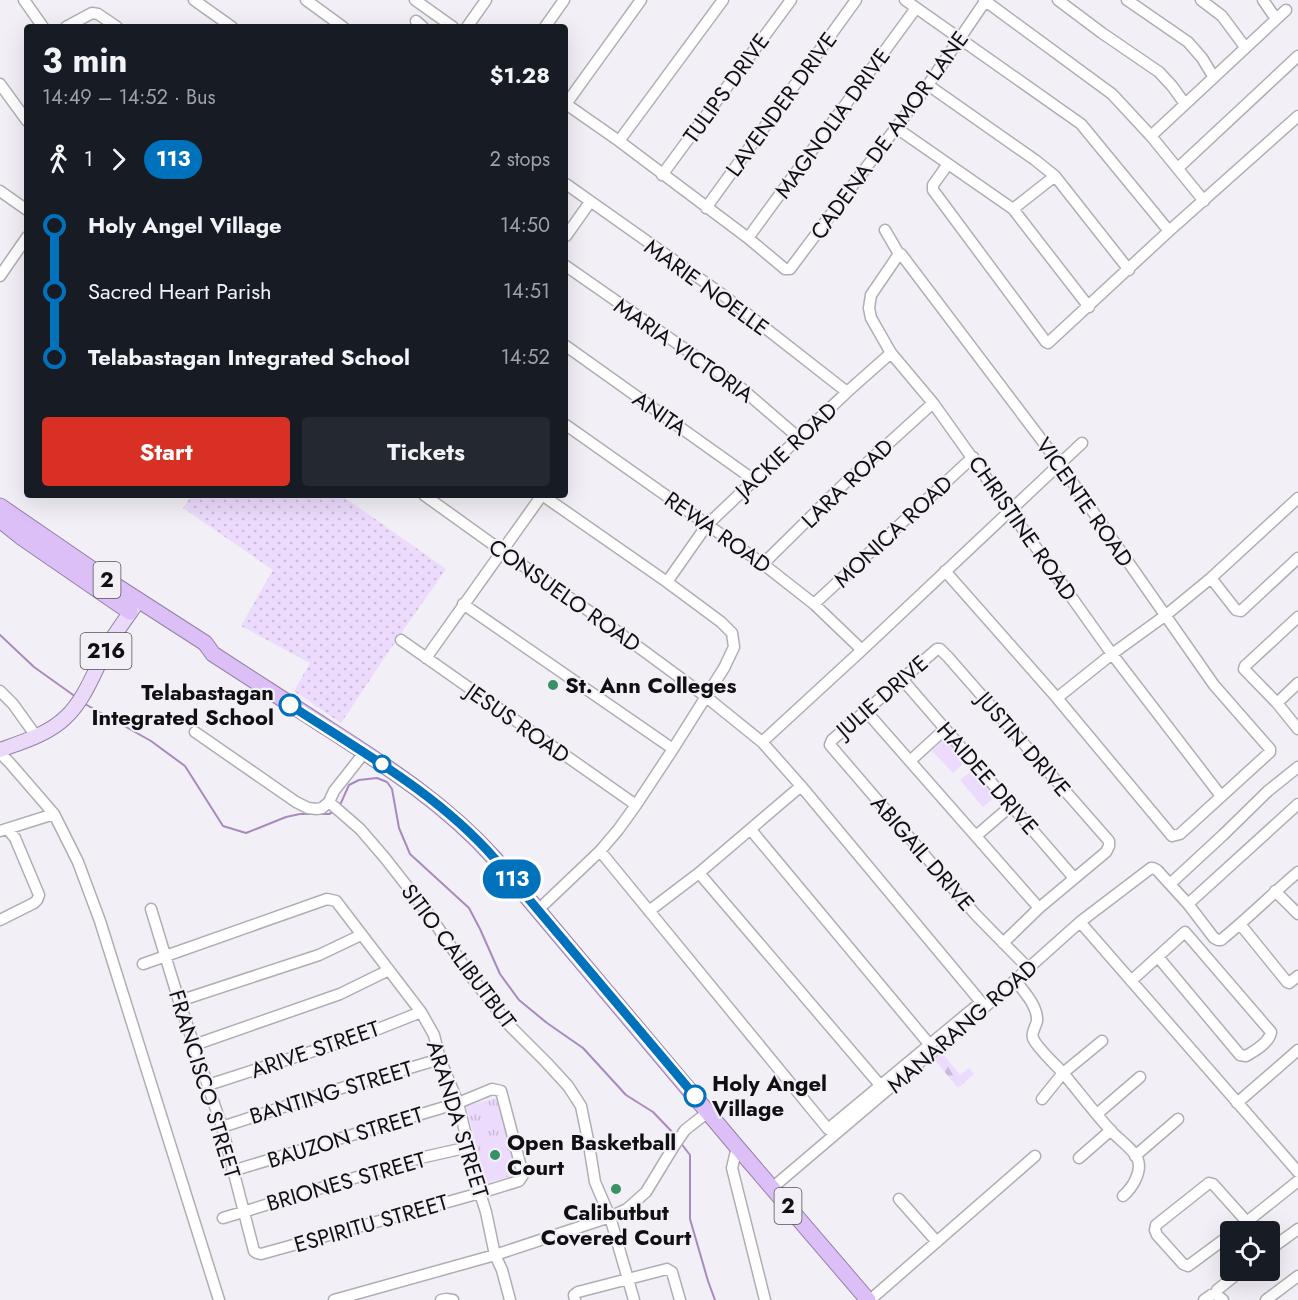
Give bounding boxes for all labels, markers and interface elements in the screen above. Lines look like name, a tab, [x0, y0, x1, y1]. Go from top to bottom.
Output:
street label: CADENA DE AMOR LANE	[802, 24, 976, 246]
street label: LAVENDER DRIVE	[718, 25, 844, 183]
street label: TULIPS DRIVE	[675, 26, 777, 150]
text: 3 min	[42, 37, 128, 84]
street label: MAGNOLIA DRIVE	[766, 41, 898, 205]
text: $1.28	[490, 59, 550, 91]
text: 14:49 – 14:52 · Bus	[42, 83, 216, 112]
icon: walk	[42, 143, 75, 176]
icon: forward	[102, 143, 135, 176]
text: 113	[156, 144, 190, 174]
text: 1	[84, 145, 93, 174]
text: 2 stops	[489, 145, 550, 174]
text: Holy Angel Village	[88, 209, 282, 241]
text: 14:50	[500, 211, 550, 240]
street label: MARIE NOELLE	[638, 231, 776, 343]
text: Sacred Heart Parish	[88, 275, 272, 307]
text: 14:51	[503, 277, 550, 306]
street label: MARIA VICTORIA	[608, 290, 761, 410]
text: Telabastagan Integrated School	[88, 341, 410, 373]
text: 14:52	[501, 343, 550, 372]
street label: ANITA	[626, 383, 694, 443]
street label: JACKIE ROAD	[726, 394, 844, 508]
button: Start	[42, 417, 290, 486]
button: Tickets	[302, 417, 550, 486]
street label: LARA ROAD	[794, 431, 900, 535]
street label: VICENTE ROAD	[1028, 431, 1142, 573]
street label: CHRISTINE ROAD	[961, 449, 1085, 607]
street label: MONICA ROAD	[826, 467, 960, 595]
street label: REWA ROAD	[658, 483, 778, 581]
street label: CONSUELO ROAD	[482, 531, 648, 660]
road number: 2	[94, 562, 120, 598]
road number: 216	[80, 633, 132, 669]
street label: JULIE DRIVE	[827, 647, 935, 747]
place label: St. Ann Colleges	[565, 669, 736, 701]
street label: JESUS ROAD	[457, 674, 577, 771]
place label: Telabastagan Integrated School	[92, 676, 274, 733]
marker: St. Ann Colleges	[546, 678, 560, 692]
street label: JUSTIN DRIVE	[967, 682, 1079, 803]
marker: Telabastagan Integrated School	[279, 694, 301, 716]
street label: HAIDEE DRIVE	[930, 714, 1046, 842]
unlabelled marker	[373, 755, 391, 773]
street label: ABIGAIL DRIVE	[864, 788, 982, 918]
line badge: 113	[478, 860, 546, 898]
text: 113	[495, 864, 529, 894]
street label: SITIO CALIBUTBUT	[394, 877, 525, 1036]
street label: MANARANG ROAD	[880, 952, 1044, 1100]
street label: FRANCISCO STREET	[161, 986, 249, 1183]
street label: ARIVE STREET	[246, 1012, 385, 1086]
street label: ARANDA STREET	[419, 1036, 497, 1202]
street label: BANTING STREET	[246, 1052, 417, 1132]
place label: Holy Angel Village	[711, 1067, 827, 1124]
marker: Holy Angel Village	[684, 1085, 706, 1107]
street label: BAUZON STREET	[263, 1098, 427, 1176]
place label: Open Basketball Court	[507, 1126, 676, 1183]
street label: BRIONES STREET	[263, 1143, 430, 1219]
marker: Open Basketball Court	[488, 1148, 502, 1162]
marker: Calibutbut Covered Court	[609, 1182, 623, 1196]
street label: ESPIRITU STREET	[290, 1186, 453, 1260]
road number: 2	[774, 1188, 802, 1224]
place label: Calibutbut Covered Court	[541, 1196, 691, 1253]
map controls	[1220, 1221, 1280, 1281]
button: locate	[1220, 1221, 1280, 1281]

